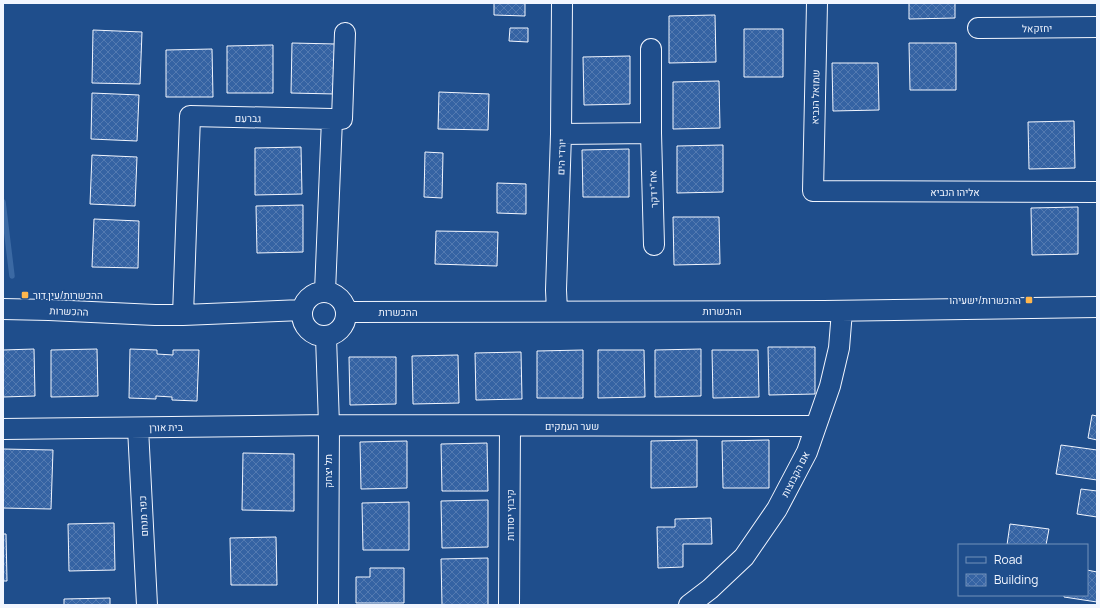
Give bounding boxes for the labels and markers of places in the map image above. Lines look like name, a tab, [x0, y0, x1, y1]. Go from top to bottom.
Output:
place label: ההכשרות/עין דור	[33, 288, 103, 302]
marker: ההכשרות/עין דור	[20, 290, 30, 300]
place label: ההכשרות/ישעיהו	[949, 293, 1021, 307]
marker: ההכשרות/ישעיהו	[1024, 295, 1034, 305]

